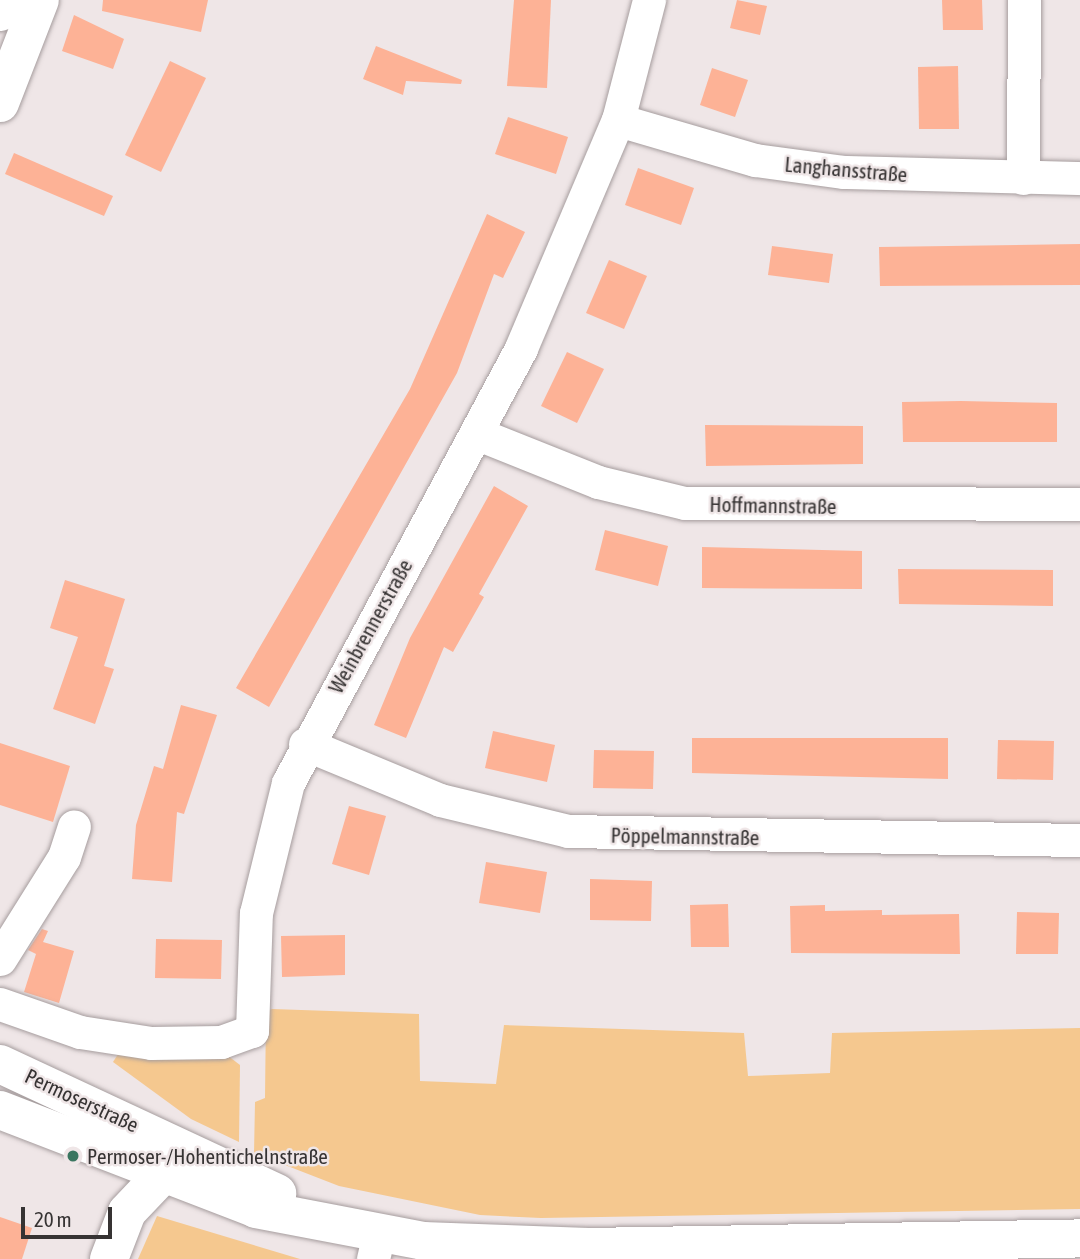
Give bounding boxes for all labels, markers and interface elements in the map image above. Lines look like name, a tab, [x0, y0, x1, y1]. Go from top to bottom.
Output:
street label: Langhansstraße	[784, 151, 908, 187]
street label: Hoffmannstraße	[709, 491, 837, 519]
street label: Weinbrennerstraße	[323, 555, 417, 697]
street label: Pöppelmannstraße	[610, 822, 760, 850]
street label: Permoserstraße	[21, 1063, 143, 1137]
place label: Permoser-/Hohentichelnstraße	[87, 1143, 328, 1169]
marker: Permoser-/Hohentichelnstraße	[65, 1148, 81, 1164]
scale bar	[24, 1192, 116, 1236]
text: 20 m	[34, 1207, 72, 1231]

